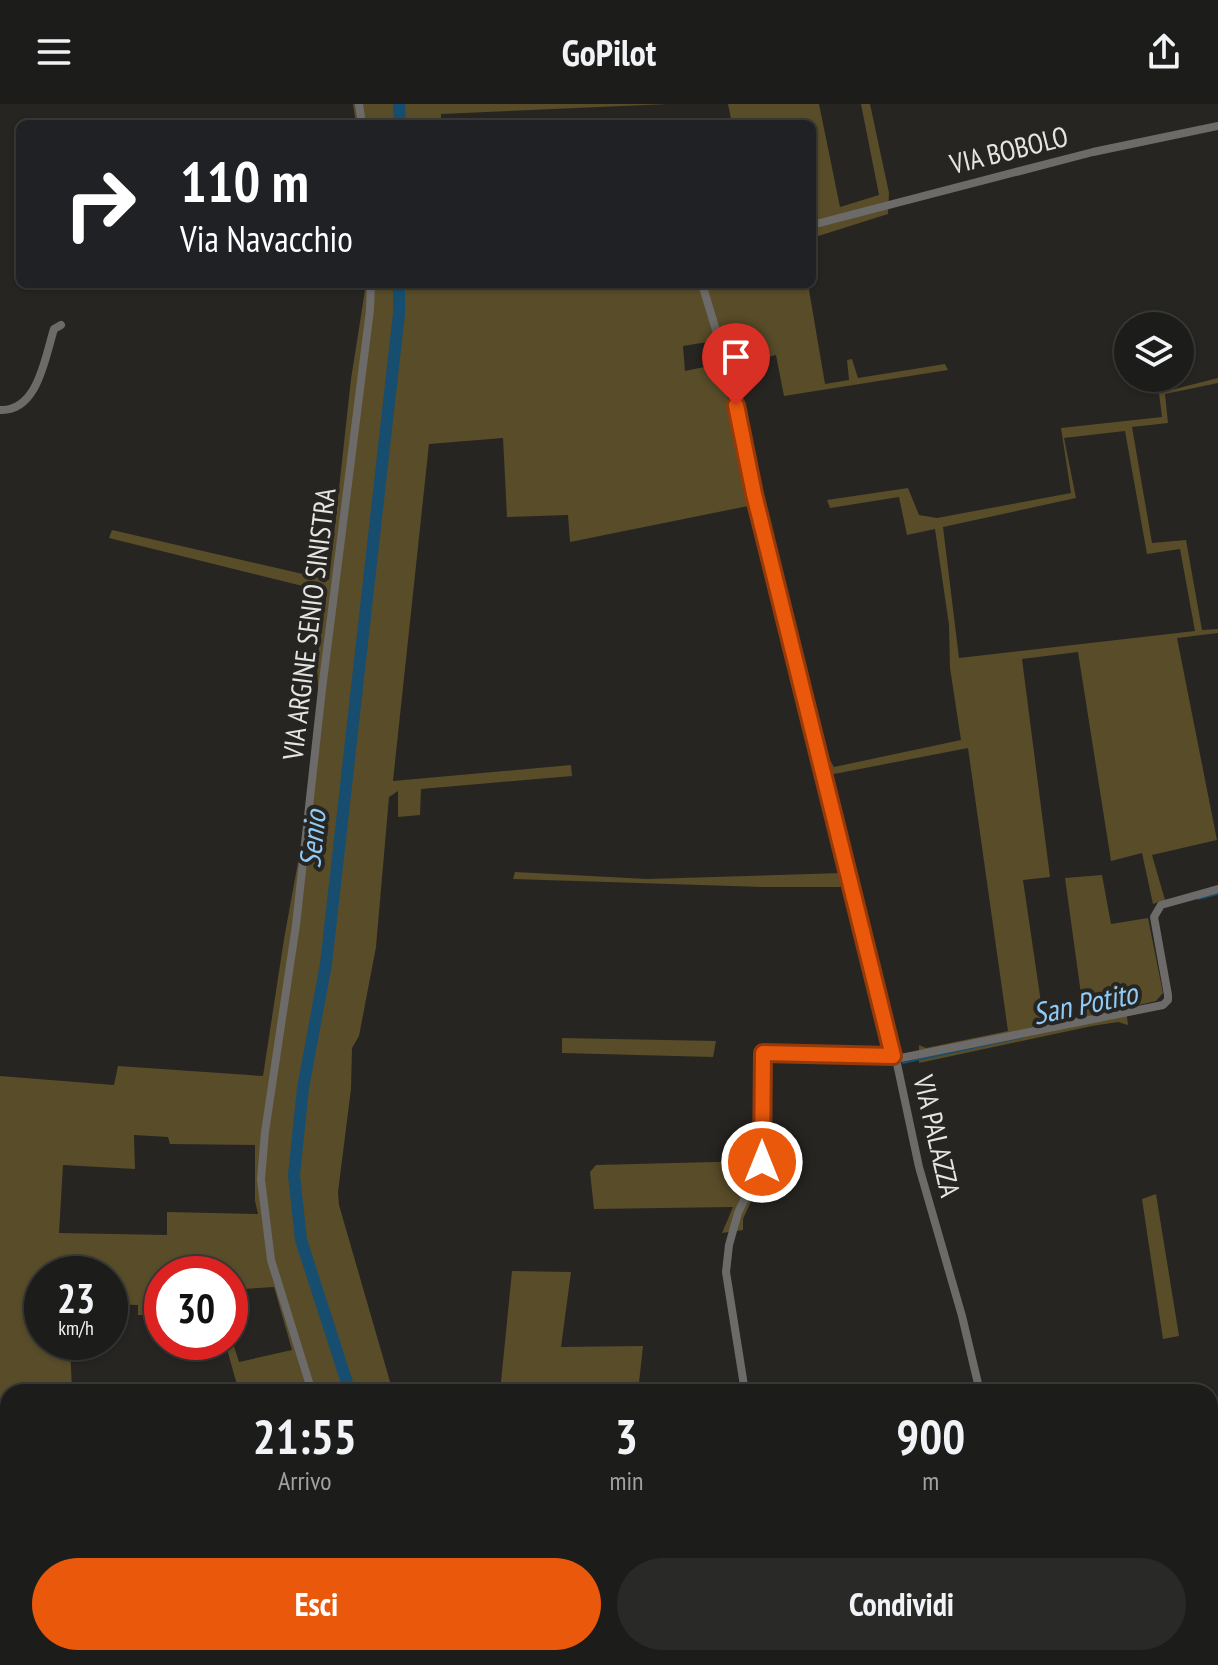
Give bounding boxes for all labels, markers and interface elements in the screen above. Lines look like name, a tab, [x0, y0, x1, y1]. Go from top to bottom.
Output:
text: GoPilot	[562, 29, 656, 76]
icon: menu	[32, 30, 76, 74]
icon: share	[1142, 30, 1186, 74]
street label: VIA BOBOLO	[945, 117, 1072, 182]
text: 110 m	[180, 145, 309, 217]
icon: right	[48, 152, 152, 256]
text: Via Navacchio	[180, 215, 353, 262]
map controls	[1114, 312, 1194, 392]
button: layers	[1114, 312, 1194, 392]
pin	[702, 323, 770, 405]
icon: arrive	[714, 335, 758, 379]
street label: VIA ARGINE SENIO SINISTRA	[273, 485, 344, 763]
water label: Senio	[289, 806, 334, 870]
water label: San Potito	[1029, 972, 1142, 1033]
street label: VIA PALAZZA	[905, 1070, 970, 1201]
position arrow	[720, 1120, 804, 1204]
speed limit sign: 30	[144, 1256, 248, 1360]
text: 23	[57, 1272, 95, 1324]
text: km/h	[58, 1315, 94, 1341]
text: 21:55	[253, 1405, 357, 1467]
text: 3	[615, 1405, 638, 1467]
text: 900	[896, 1405, 965, 1467]
text: Arrivo	[278, 1464, 332, 1497]
text: min	[609, 1464, 643, 1497]
text: m	[922, 1464, 939, 1497]
button: Esci	[32, 1558, 601, 1650]
button: Condividi	[617, 1558, 1186, 1650]

